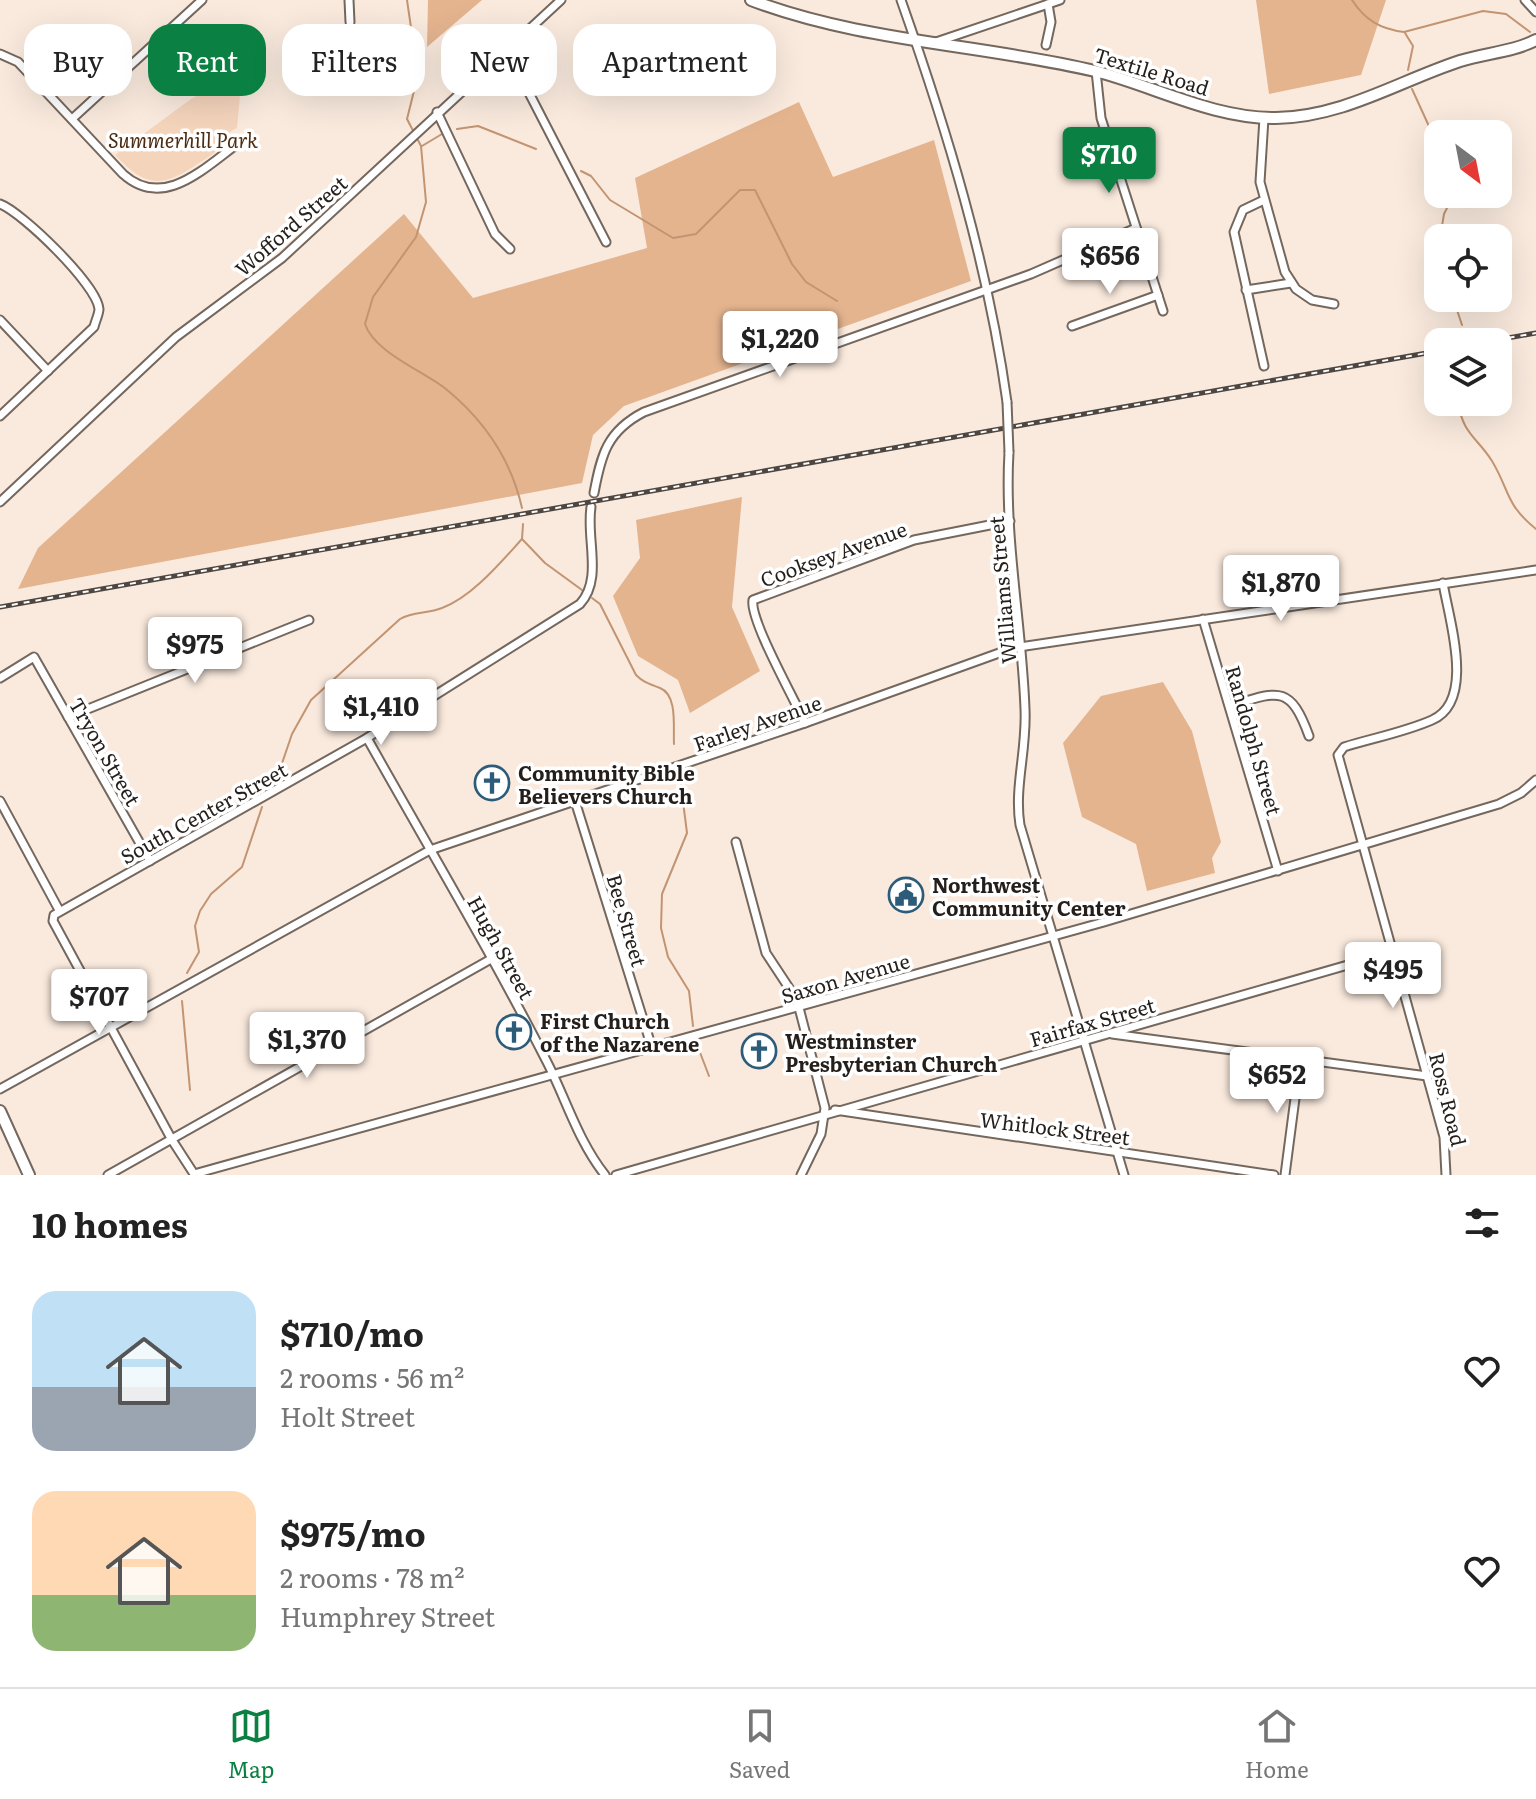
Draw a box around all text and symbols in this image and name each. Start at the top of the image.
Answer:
chip: Buy [24,24,132,96]
chip: Rent [148,24,266,96]
chip: Filters [282,24,425,96]
chip: New [441,24,557,96]
chip: Apartment [573,24,776,96]
street label: Textile Road [1091,38,1213,102]
north arrow [1424,120,1512,208]
map controls [1424,120,1512,416]
park label: Summerhill Park [108,124,258,154]
pin: $710 [1062,127,1156,195]
text: $710 [1081,133,1137,172]
street label: Wofford Street [227,168,353,282]
button: locate [1424,224,1512,312]
pin: $656 [1063,228,1157,296]
text: $656 [1080,234,1140,273]
pin: $1,220 [715,311,845,379]
text: $1,220 [741,317,819,356]
button: layers [1424,328,1512,416]
street label: Cooksey Avenue [755,513,911,593]
street label: Williams Street [980,515,1022,665]
pin: $1,870 [1216,555,1346,623]
text: $1,870 [1241,561,1321,600]
pin: $975 [148,617,242,685]
text: $975 [166,623,224,662]
street label: Randolph Street [1219,662,1291,818]
pin: $1,410 [316,679,446,747]
text: $1,410 [343,685,419,724]
street label: Farley Avenue [689,686,825,758]
street label: Tryon Street [63,691,149,811]
street label: South Center Street [114,754,292,870]
place label: Community Bible Believers Church [518,757,695,810]
church icon: Community Bible Believers Church [473,764,511,802]
place label: Northwest Community Center [932,869,1126,922]
street label: Bee Street [600,870,656,970]
public building icon: Northwest Community Center [887,876,925,914]
street label: Hugh Street [461,890,543,1004]
pin: $495 [1346,942,1440,1010]
street label: Saxon Avenue [777,944,913,1010]
text: $495 [1363,948,1423,987]
pin: $707 [52,969,146,1037]
text: $707 [69,975,129,1014]
street label: Fairfax Street [1026,989,1158,1053]
place label: First Church of the Nazarene [540,1005,699,1058]
pin: $1,370 [242,1012,372,1080]
church icon: First Church of the Nazarene [495,1013,533,1051]
text: $1,370 [268,1018,346,1057]
place label: Westminster Presbyterian Church [785,1025,998,1078]
church icon: Westminster Presbyterian Church [740,1032,778,1070]
pin: $652 [1230,1047,1324,1115]
street label: Ross Road [1423,1049,1475,1149]
text: $652 [1248,1053,1306,1092]
street label: Whitlock Street [978,1103,1132,1151]
text: 10 homes [32,1198,188,1248]
icon: filters [1460,1201,1504,1245]
text: $710/mo [280,1307,424,1357]
icon: home [96,1323,192,1419]
icon: heart [1460,1349,1504,1393]
text: 2 rooms · 56 m² [280,1357,464,1396]
text: Holt Street [280,1396,415,1435]
text: $975/mo [280,1507,426,1557]
icon: home [96,1523,192,1619]
icon: heart [1460,1549,1504,1593]
text: 2 rooms · 78 m² [280,1557,465,1596]
text: Humphrey Street [280,1596,495,1635]
tab: Map [227,1704,274,1785]
tab: Saved [729,1704,790,1785]
tab: Home [1245,1704,1309,1785]

